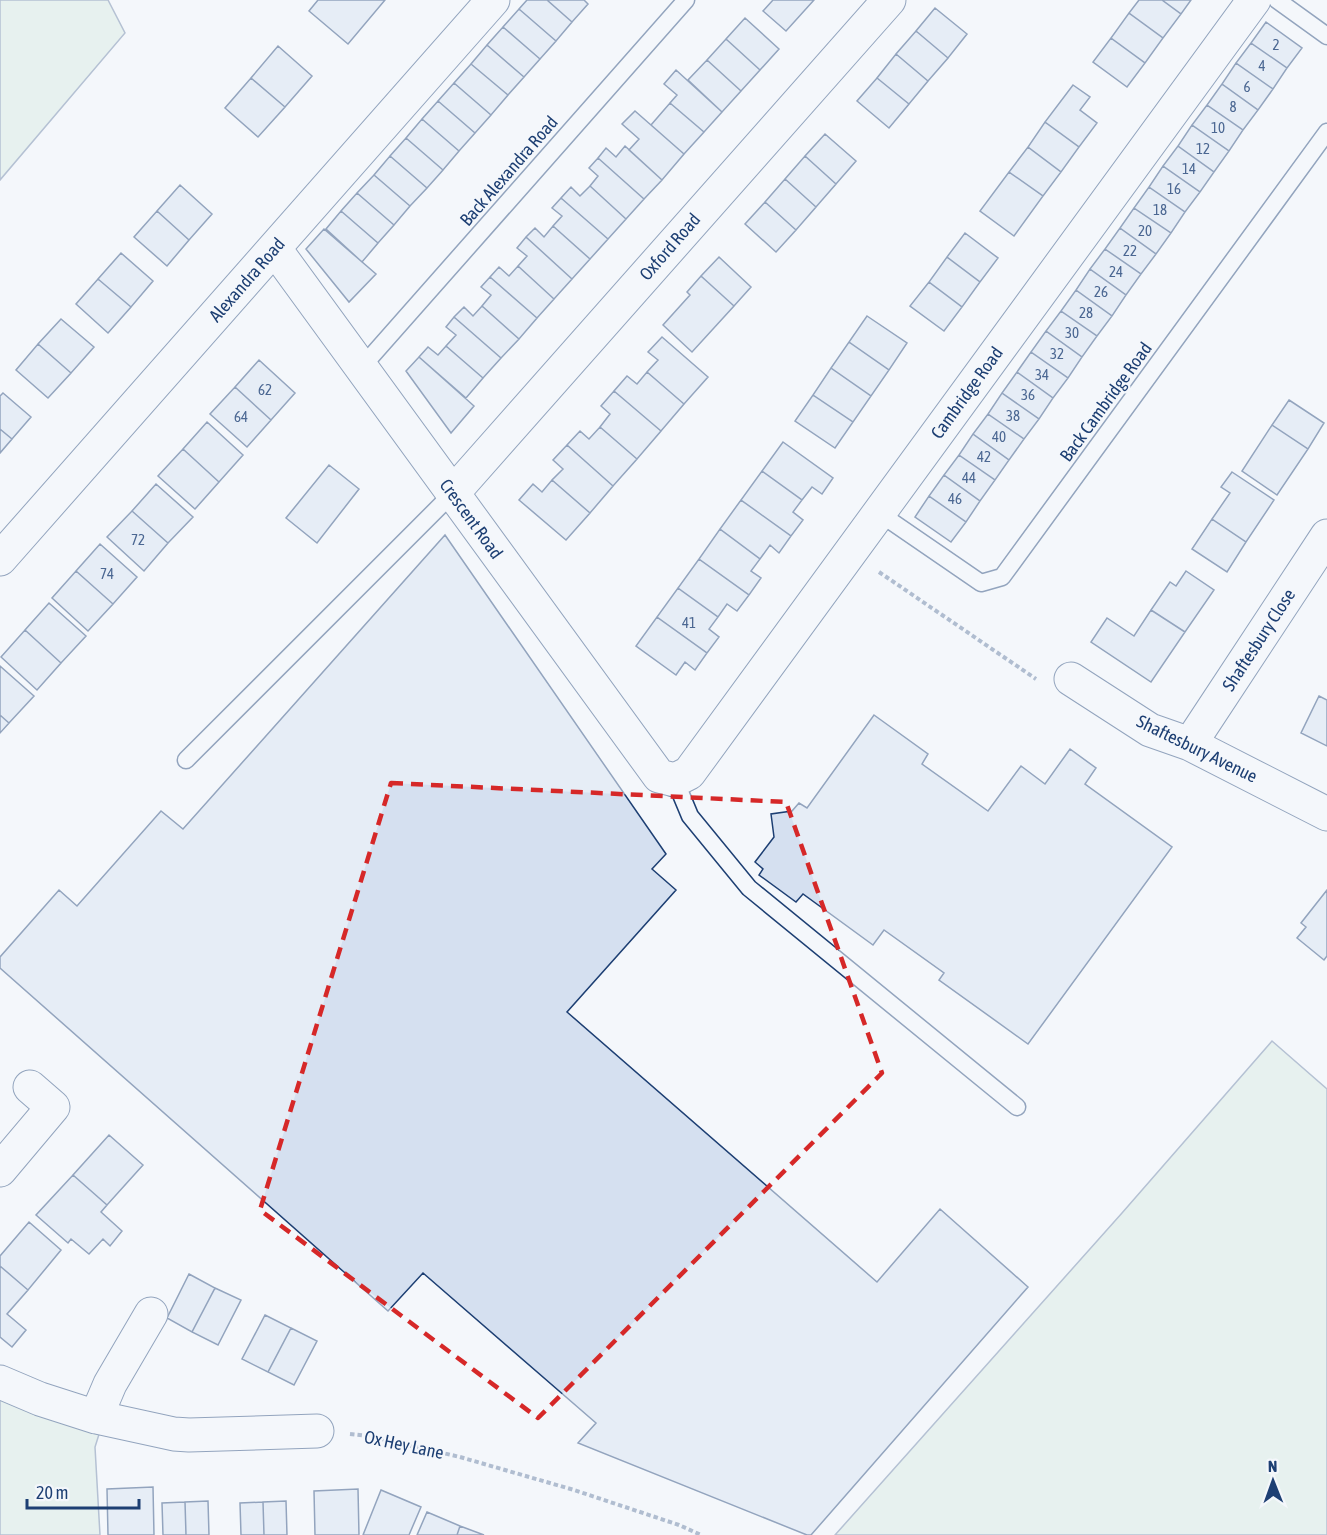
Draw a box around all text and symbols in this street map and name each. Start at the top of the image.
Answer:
house number: 2 [1272,36,1280,53]
house number: 4 [1258,57,1266,74]
house number: 6 [1243,78,1251,95]
house number: 8 [1229,98,1237,115]
street label: Back Alexandra Road [455,112,562,230]
house number: 10 [1211,119,1225,136]
house number: 12 [1196,140,1210,157]
house number: 14 [1182,160,1196,177]
house number: 16 [1167,180,1181,197]
house number: 18 [1153,201,1167,218]
street label: Oxford Road [635,209,704,284]
house number: 20 [1138,222,1152,239]
street label: Alexandra Road [204,233,289,326]
house number: 22 [1123,242,1137,259]
house number: 24 [1109,263,1123,280]
house number: 26 [1094,283,1108,300]
house number: 28 [1079,304,1093,321]
house number: 30 [1065,324,1079,341]
street label: Back Cambridge Road [1055,338,1156,465]
street label: Cambridge Road [926,343,1007,443]
house number: 32 [1050,345,1064,362]
house number: 34 [1035,366,1049,383]
house number: 62 [258,381,272,398]
house number: 36 [1021,386,1035,403]
house number: 38 [1006,407,1020,424]
house number: 64 [234,408,248,425]
house number: 40 [992,428,1006,445]
house number: 42 [977,448,991,465]
house number: 44 [962,469,976,486]
street label: Crescent Road [435,475,507,563]
house number: 46 [948,490,962,507]
house number: 72 [131,531,145,548]
house number: 74 [100,565,114,582]
street label: Shaftesbury Close [1218,585,1299,695]
house number: 41 [682,614,696,631]
street label: Shaftesbury Avenue [1134,710,1261,787]
street label: Ox Hey Lane [362,1426,446,1463]
north arrow [1243,1451,1303,1511]
text: N [1268,1457,1278,1475]
scale bar [27,1472,140,1510]
text: 20 m [36,1482,68,1503]

